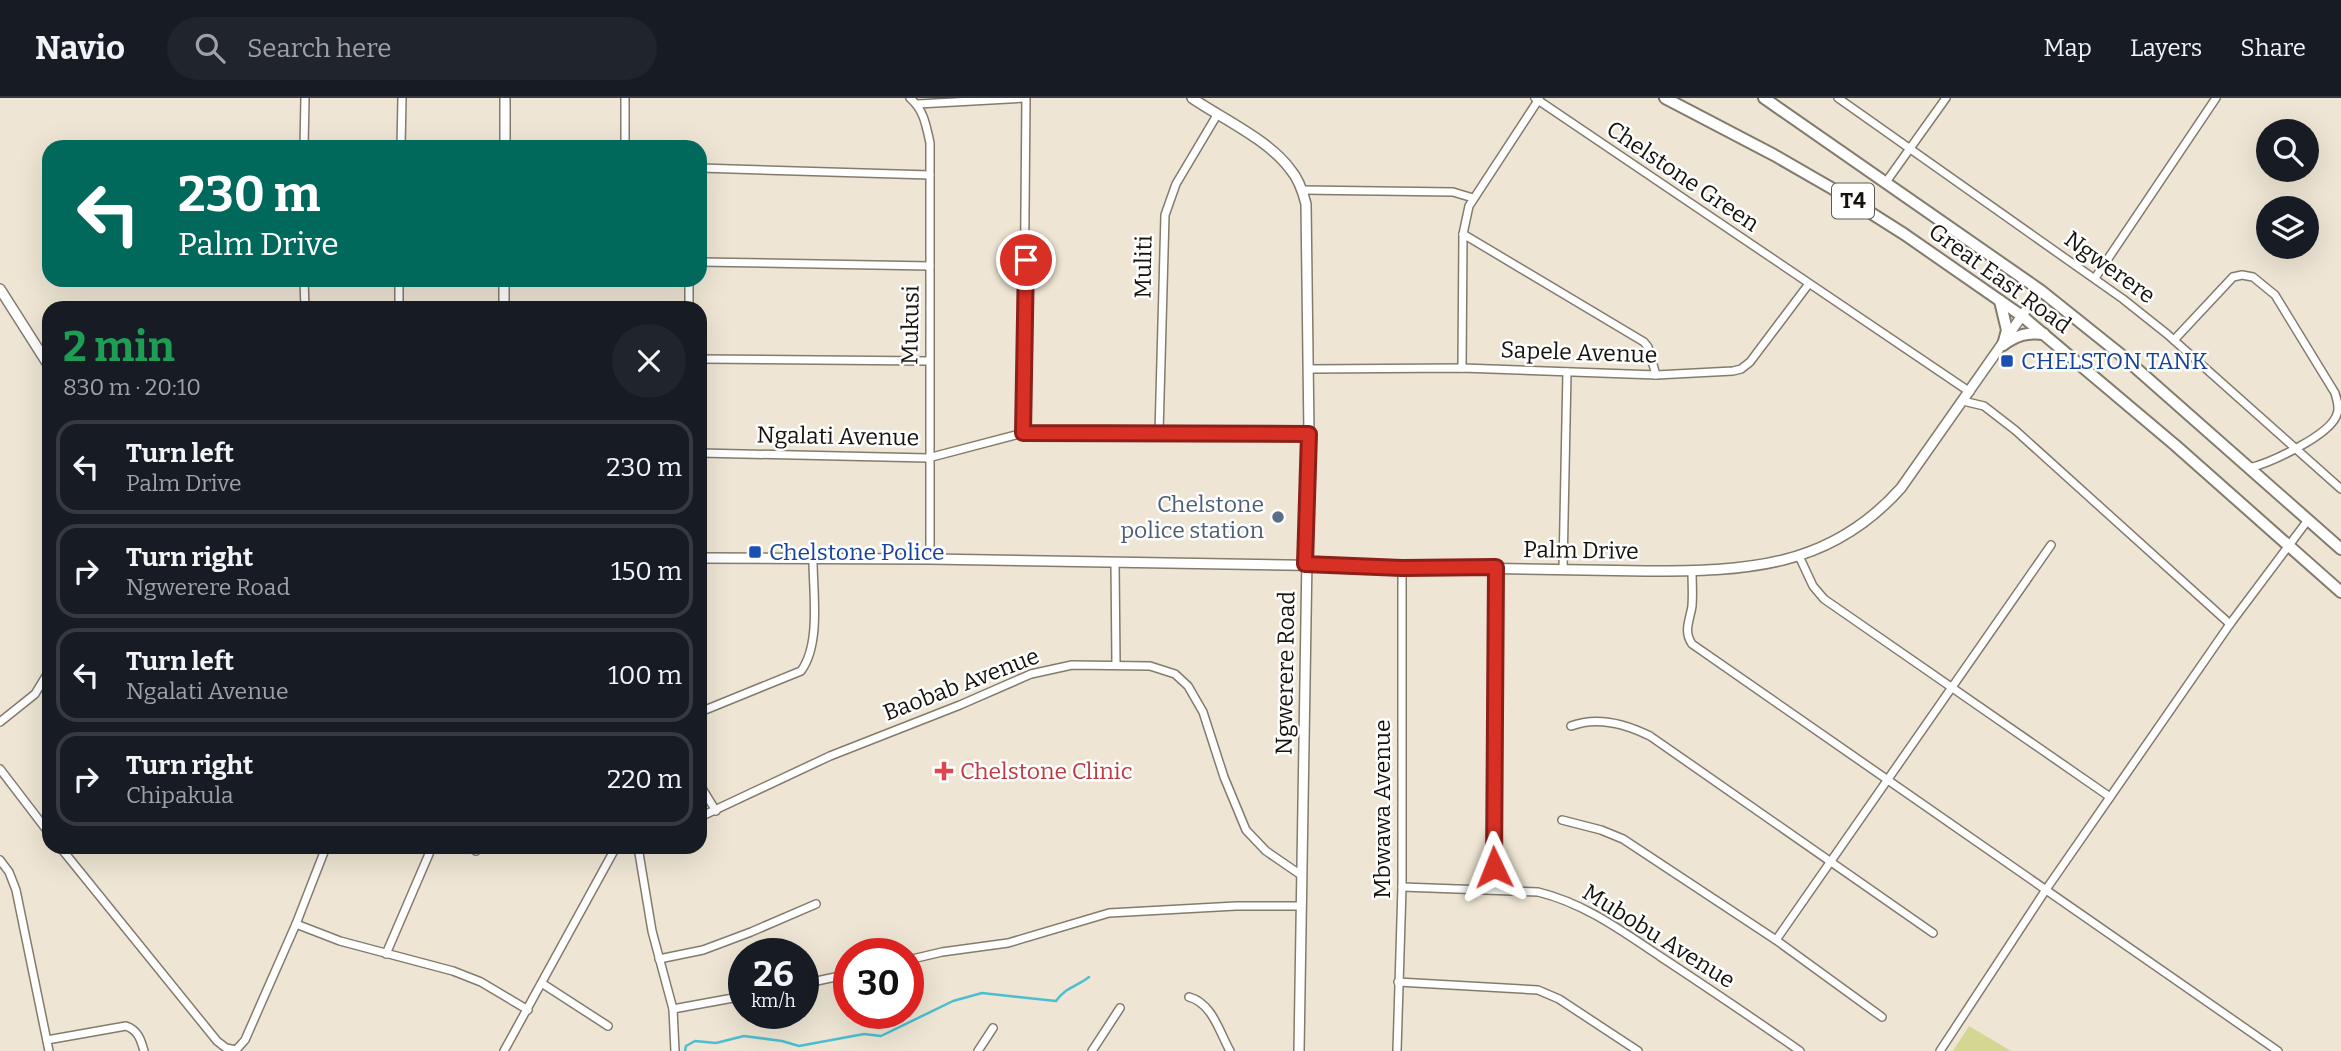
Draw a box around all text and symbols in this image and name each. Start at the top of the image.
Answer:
search box [167,17,657,80]
text: Navio [35,28,125,68]
icon: search [191,29,229,67]
text: Search here [247,33,391,64]
text: Map [2044,34,2092,62]
text: Layers [2130,34,2202,62]
text: Share [2240,34,2306,62]
street label: Chelstone Green [1601,115,1765,238]
map controls [2256,119,2319,259]
button: search [2256,119,2319,182]
text: 230 m [178,165,321,224]
icon: left [63,168,154,259]
road number: T4 [1832,184,1874,218]
button: layers [2256,196,2319,259]
street label: Great East Road [1923,217,2077,339]
text: Palm Drive [178,225,339,263]
street label: Ngwerere [2059,225,2161,309]
pin [996,230,1056,290]
street label: Muliti [1128,235,1158,299]
icon: arrive [1007,241,1045,279]
street label: Mukusi [895,285,925,365]
text: 2 min [63,322,175,372]
button: close [612,324,686,398]
street label: Sapele Avenue [1500,335,1658,369]
place label: CHELSTON TANK [2021,347,2208,375]
marker: CHELSTON TANK [1999,353,2015,369]
text: 830 m · 20:10 [63,373,201,401]
street label: Ngalati Avenue [756,421,920,451]
text: Turn left [126,438,234,469]
icon: left [67,448,105,486]
text: 230 m [606,452,682,483]
text: Palm Drive [126,469,242,497]
place label: Chelstone police station [1120,490,1264,544]
marker: Chelstone police station [1270,509,1286,525]
street label: Palm Drive [1523,535,1639,565]
place label: Chelstone Police [769,538,945,566]
text: Turn right [126,542,253,573]
marker: Chelstone Police [747,544,763,560]
icon: right [67,552,105,590]
text: 150 m [611,556,682,587]
text: Ngwerere Road [126,573,290,601]
street label: Ngwerere Road [1270,590,1300,755]
street label: Baobab Avenue [879,641,1043,727]
text: Turn left [126,646,234,677]
icon: left [67,656,105,694]
text: 100 m [608,660,682,691]
text: Ngalati Avenue [126,677,289,705]
street label: Mbwawa Avenue [1368,719,1396,899]
text: Turn right [126,750,253,781]
place label: Chelstone Clinic [960,757,1133,785]
icon: right [67,760,105,798]
marker: Chelstone Clinic [934,761,954,781]
text: 220 m [607,764,682,795]
text: Chipakula [126,781,234,809]
position arrow [1457,830,1531,904]
street label: Mubobu Avenue [1578,878,1740,994]
speed limit sign: 30 [833,938,924,1029]
text: 26 [753,953,794,995]
text: km/h [751,990,796,1012]

